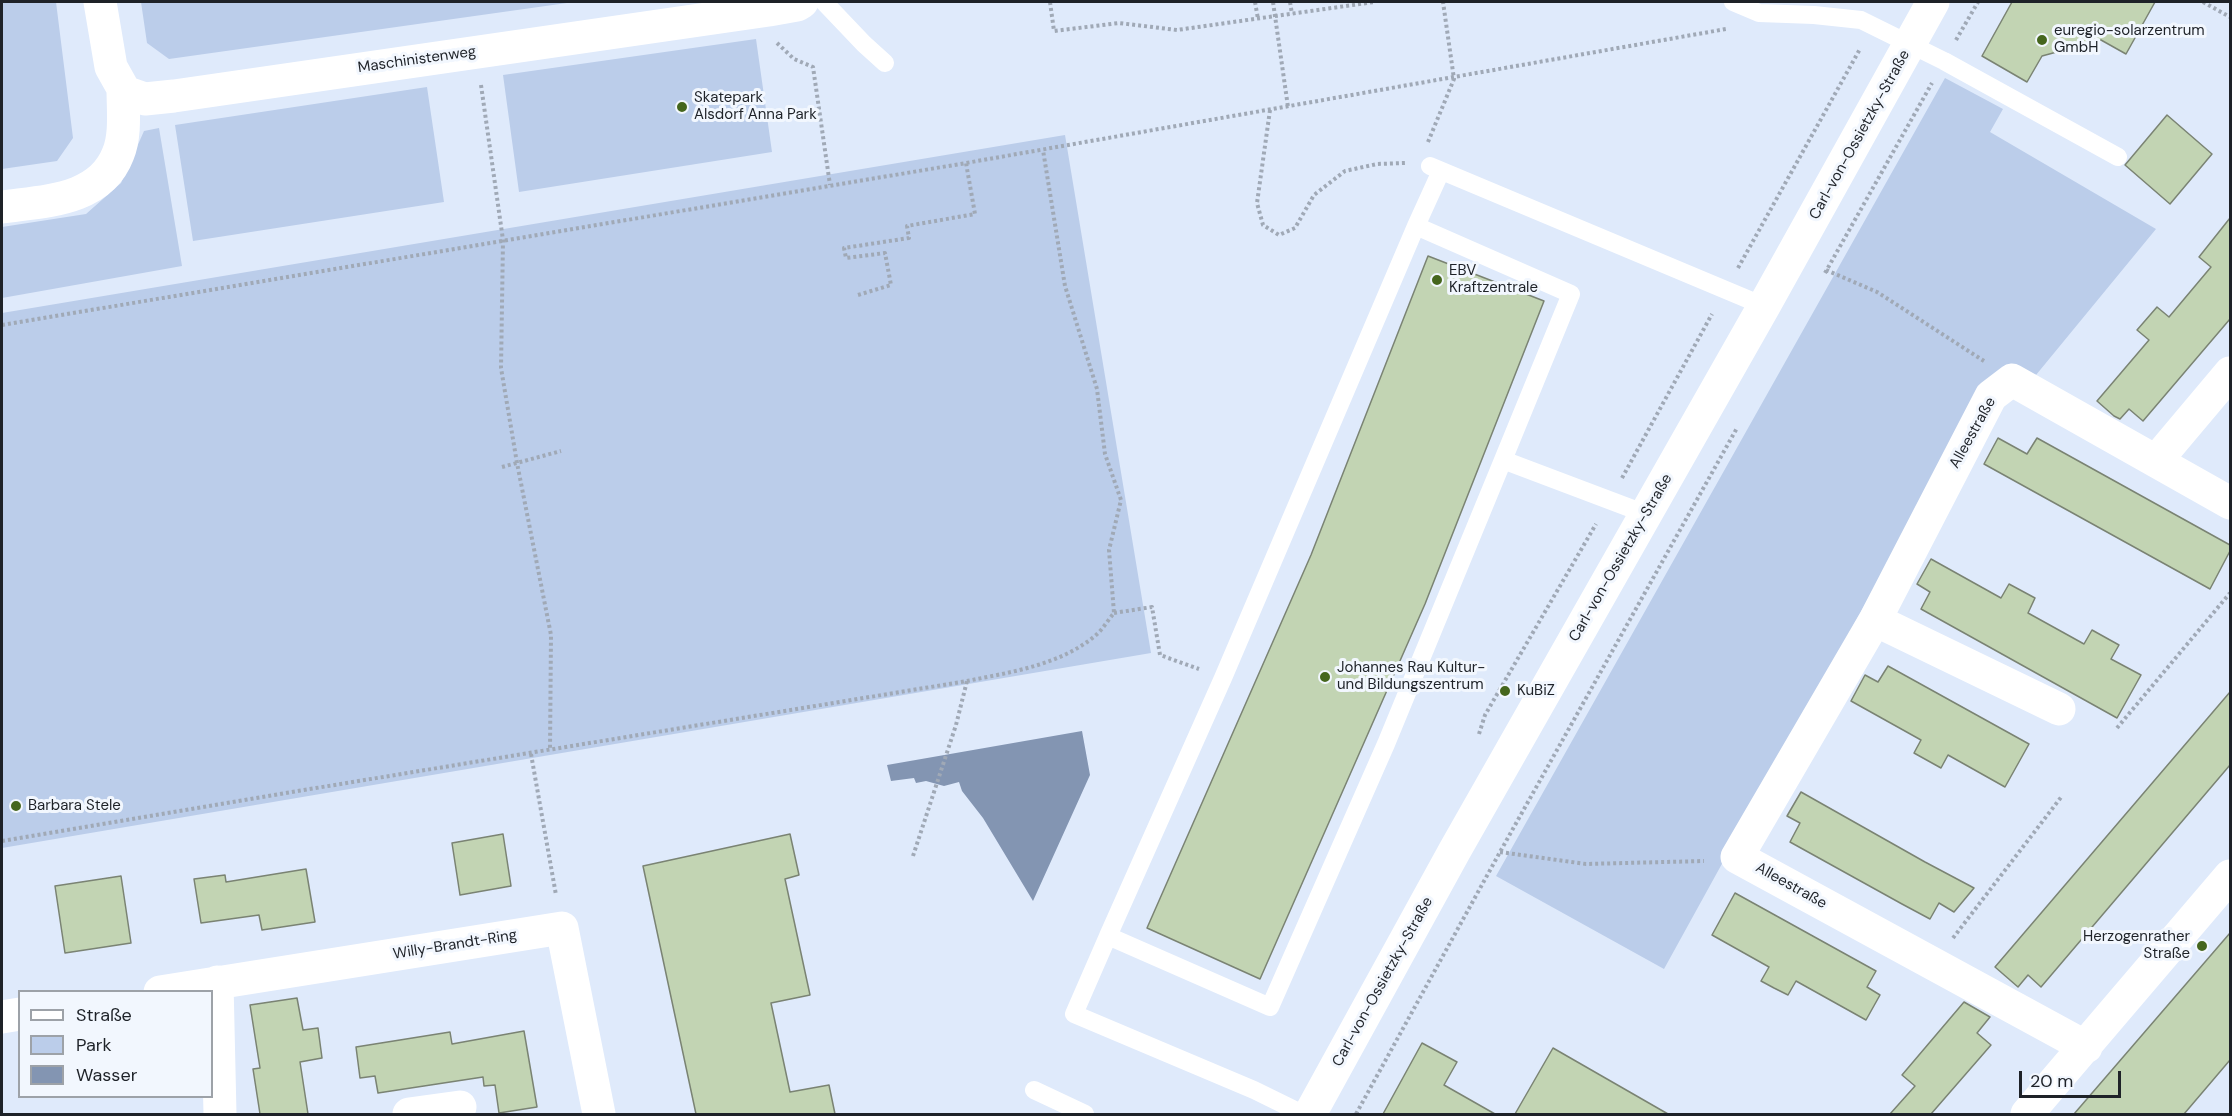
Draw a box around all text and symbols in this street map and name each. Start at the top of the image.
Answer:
place label: euregio-solarzentrum GmbH [2054,22,2205,57]
marker: euregio-solarzentrum GmbH [2035,33,2049,47]
street label: Maschinistenweg [357,43,477,77]
street label: Carl-von-Ossietzky-Straße [1806,47,1914,223]
place label: Skatepark Alsdorf Anna Park [694,89,817,124]
marker: Skatepark Alsdorf Anna Park [675,100,689,114]
place label: EBV Kraftzentrale [1449,262,1538,297]
marker: EBV Kraftzentrale [1430,273,1444,287]
street label: Alleestraße [1946,394,2000,472]
street label: Carl-von-Ossietzky-Straße [1565,471,1677,645]
place label: Johannes Rau Kultur- und Bildungszentrum [1337,659,1485,694]
marker: Johannes Rau Kultur- und Bildungszentrum [1318,670,1332,684]
place label: KuBiZ [1517,682,1555,700]
marker: KuBiZ [1498,684,1512,698]
place label: Barbara Stele [28,797,121,815]
marker: Barbara Stele [9,799,23,813]
street label: Alleestraße [1752,859,1830,913]
street label: Carl-von-Ossietzky-Straße [1329,894,1437,1070]
street label: Willy-Brandt-Ring [392,926,518,964]
place label: Herzogenrather Straße [2083,928,2190,963]
marker: Herzogenrather Straße [2195,939,2209,953]
legend [18,990,213,1098]
text: Straße [76,1003,132,1027]
text: Park [76,1033,112,1057]
scale bar [2022,1059,2124,1097]
text: Wasser [76,1063,137,1087]
text: 20 m [2030,1069,2073,1093]

